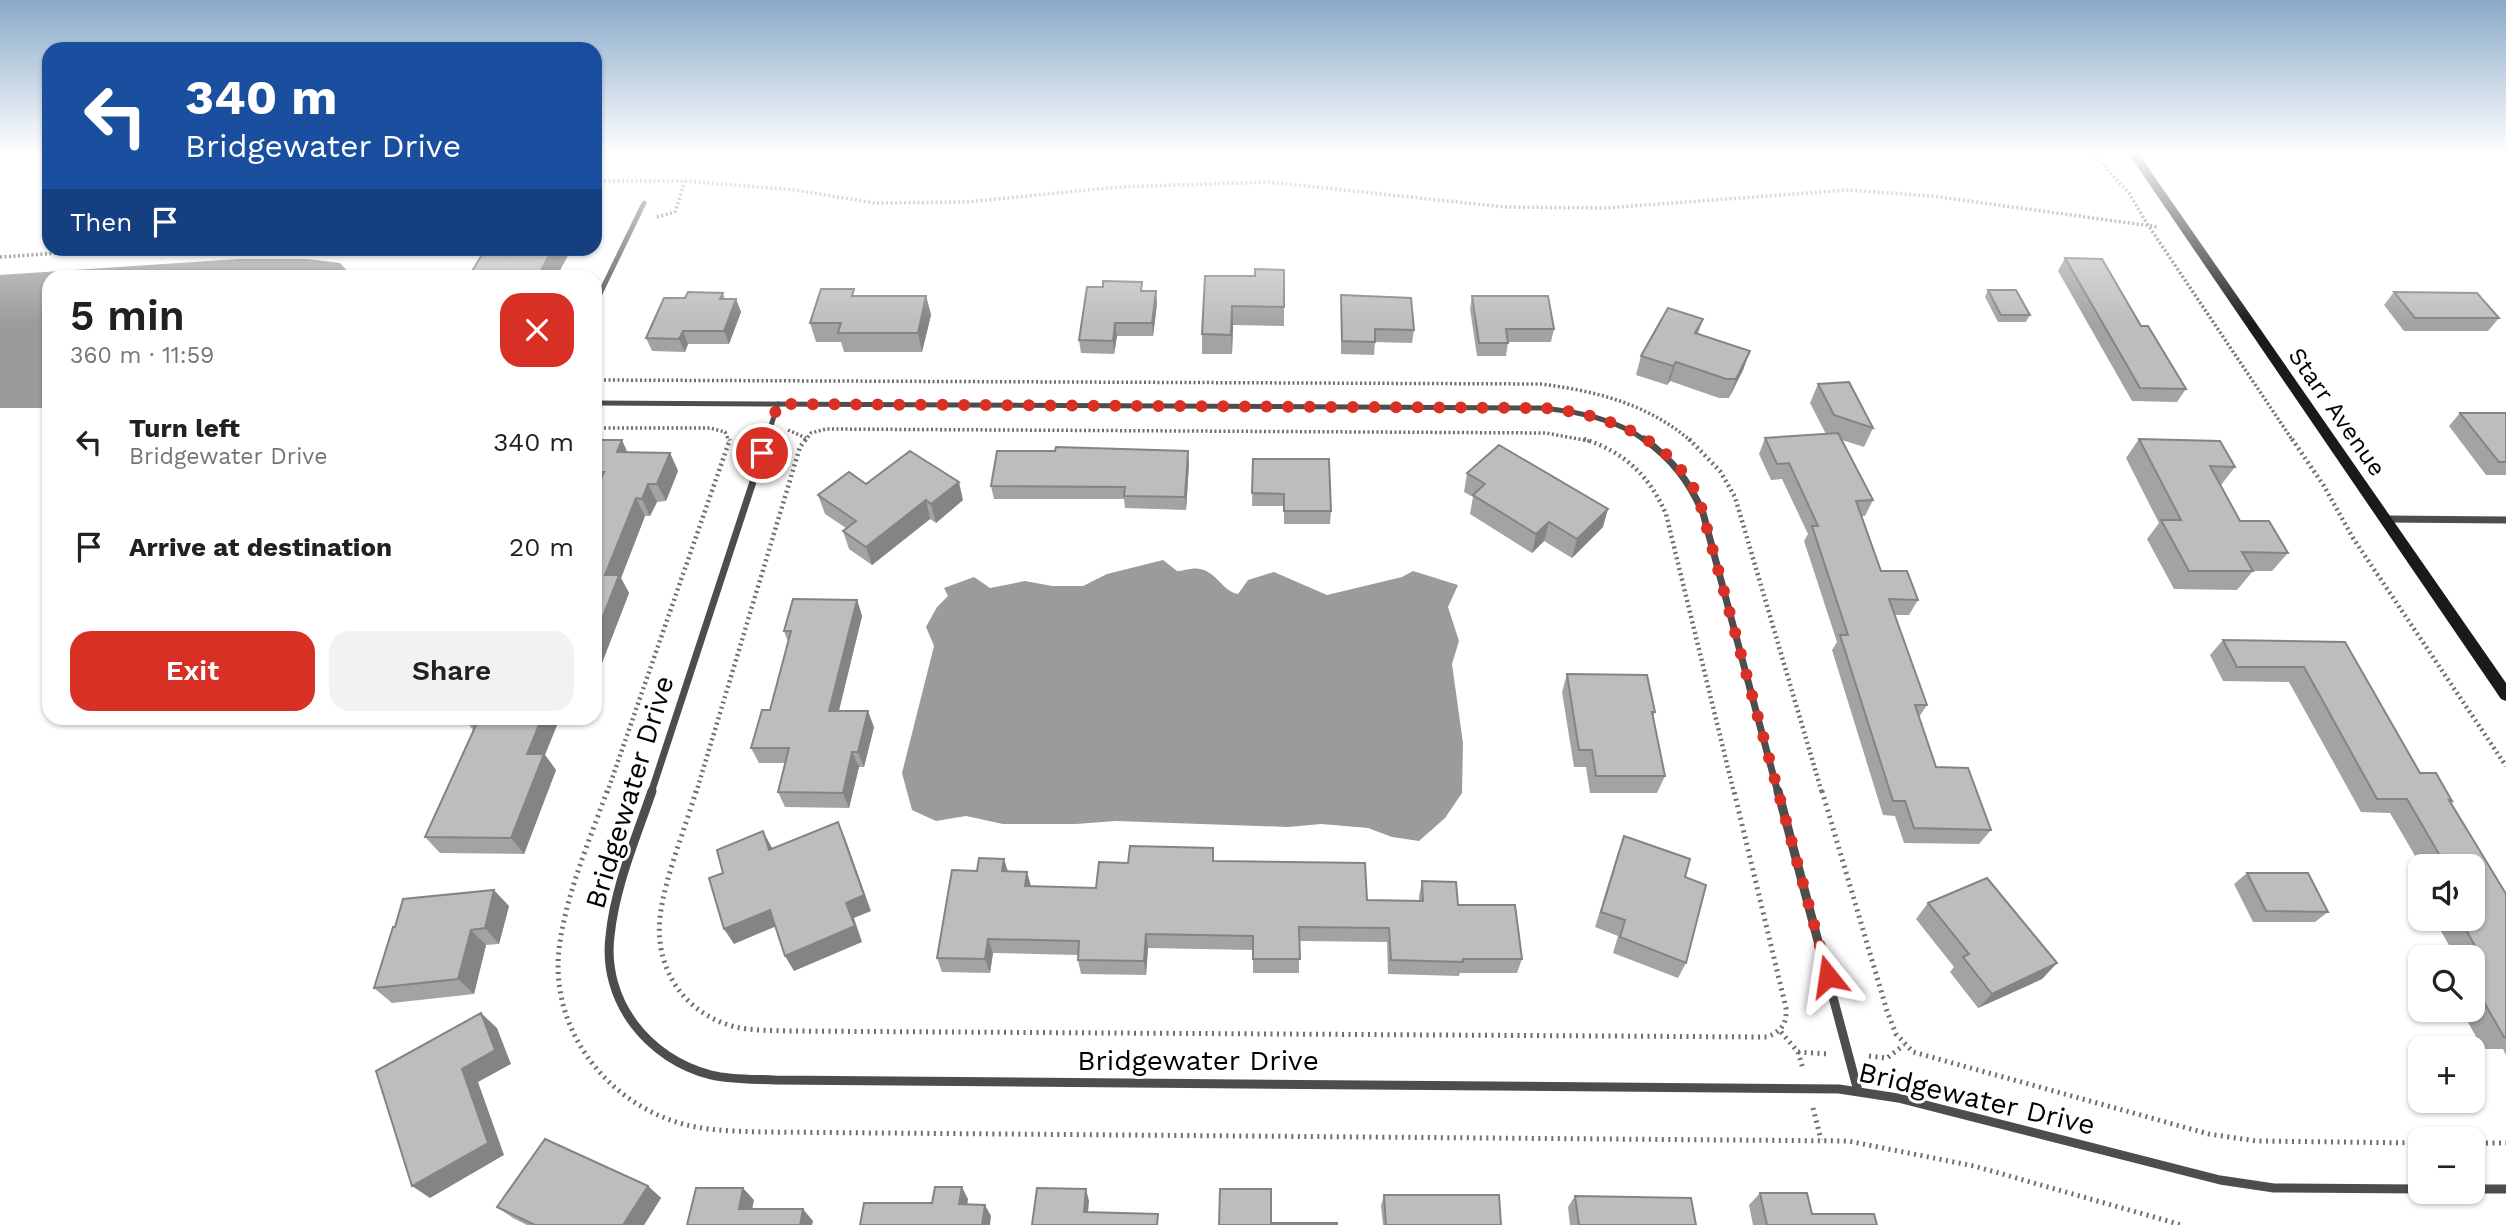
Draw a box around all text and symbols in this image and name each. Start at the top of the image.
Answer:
text: 340 m [185,68,337,126]
icon: left [70,70,161,161]
text: Bridgewater Drive [185,127,461,165]
icon: arrive [146,203,184,241]
text: Then [70,207,132,237]
text: 5 min [70,291,185,340]
button: close [500,293,574,367]
text: 360 m · 11:59 [70,342,214,369]
street label: Starr Avenue [2282,342,2392,482]
text: Turn left [129,413,240,443]
icon: left [70,423,108,461]
pin [732,423,792,483]
text: 340 m [493,427,574,457]
icon: arrive [743,434,781,472]
text: Bridgewater Drive [129,443,328,470]
icon: arrive [70,528,108,566]
text: Arrive at destination [129,532,392,562]
text: 20 m [509,532,574,562]
button: Exit [70,631,315,711]
button: Share [329,631,574,711]
street label: Bridgewater Drive [578,672,681,913]
map controls [2408,854,2485,1204]
button: sound [2408,854,2485,931]
position arrow [1791,939,1865,1013]
button: search [2408,945,2485,1022]
button: + [2408,1036,2485,1113]
street label: Bridgewater Drive [1077,1044,1319,1077]
street label: Bridgewater Drive [1855,1055,2098,1142]
button: − [2408,1127,2485,1204]

